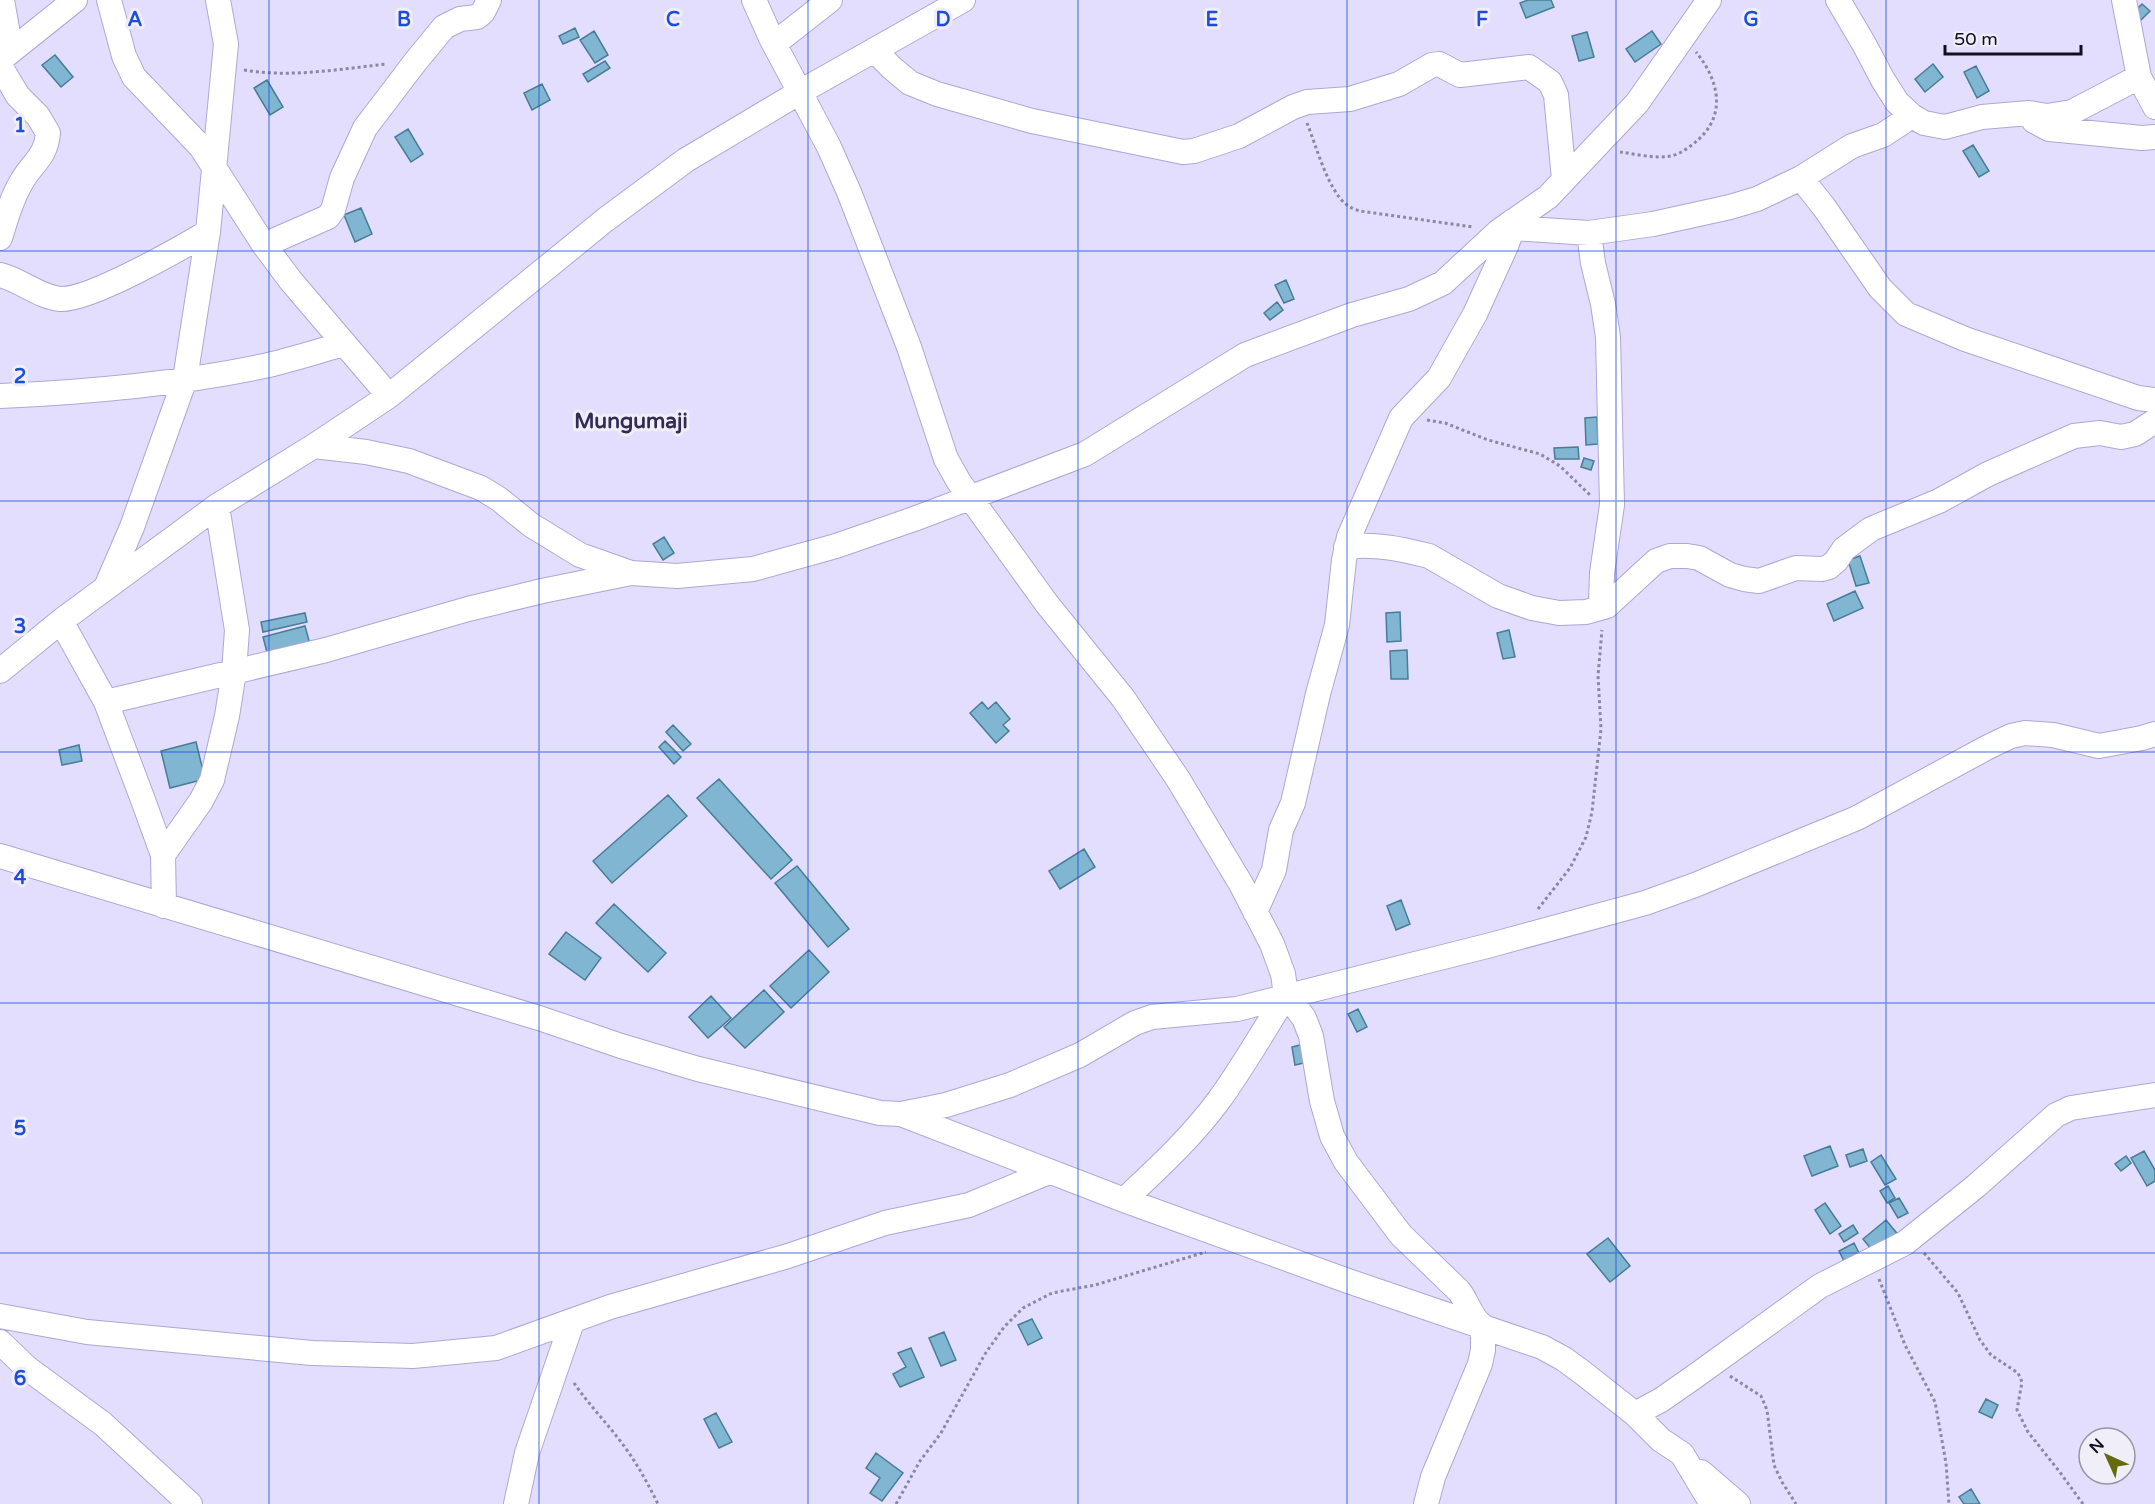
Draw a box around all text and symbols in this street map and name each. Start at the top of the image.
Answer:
text: A [128,8,143,32]
text: B [397,8,411,32]
text: C [666,8,680,32]
text: D [935,8,951,32]
text: E [1206,8,1219,32]
text: F [1476,8,1488,32]
text: G [1743,8,1759,32]
scale bar [1945,18,2082,56]
text: 50 m [1954,28,1998,50]
text: 1 [14,114,26,138]
text: 2 [14,365,26,389]
district label: Mungumaji [574,409,688,434]
text: 3 [14,615,26,639]
text: 4 [14,866,27,890]
text: 5 [14,1117,26,1141]
text: 6 [14,1367,26,1391]
north arrow [2077,1426,2137,1486]
text: N [2085,1434,2109,1458]

